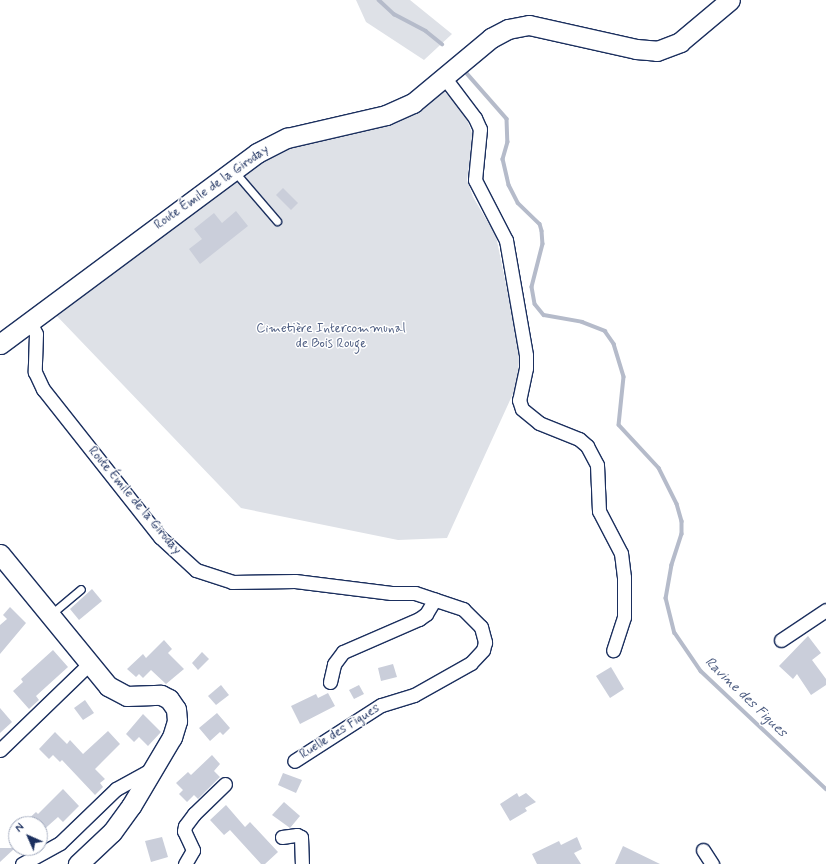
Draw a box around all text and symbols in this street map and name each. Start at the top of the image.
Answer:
street label: Route Émile de la Giroday [152,143,272,233]
park label: Cimetière Intercommunal de Bois Rouge [257,322,405,353]
street label: Route Émile de la Giroday [84,444,184,558]
water label: Ravine des Figues [703,655,789,739]
street label: Ruelle des Figues [299,702,381,762]
north arrow [8,816,48,856]
text: N [13,821,28,836]

